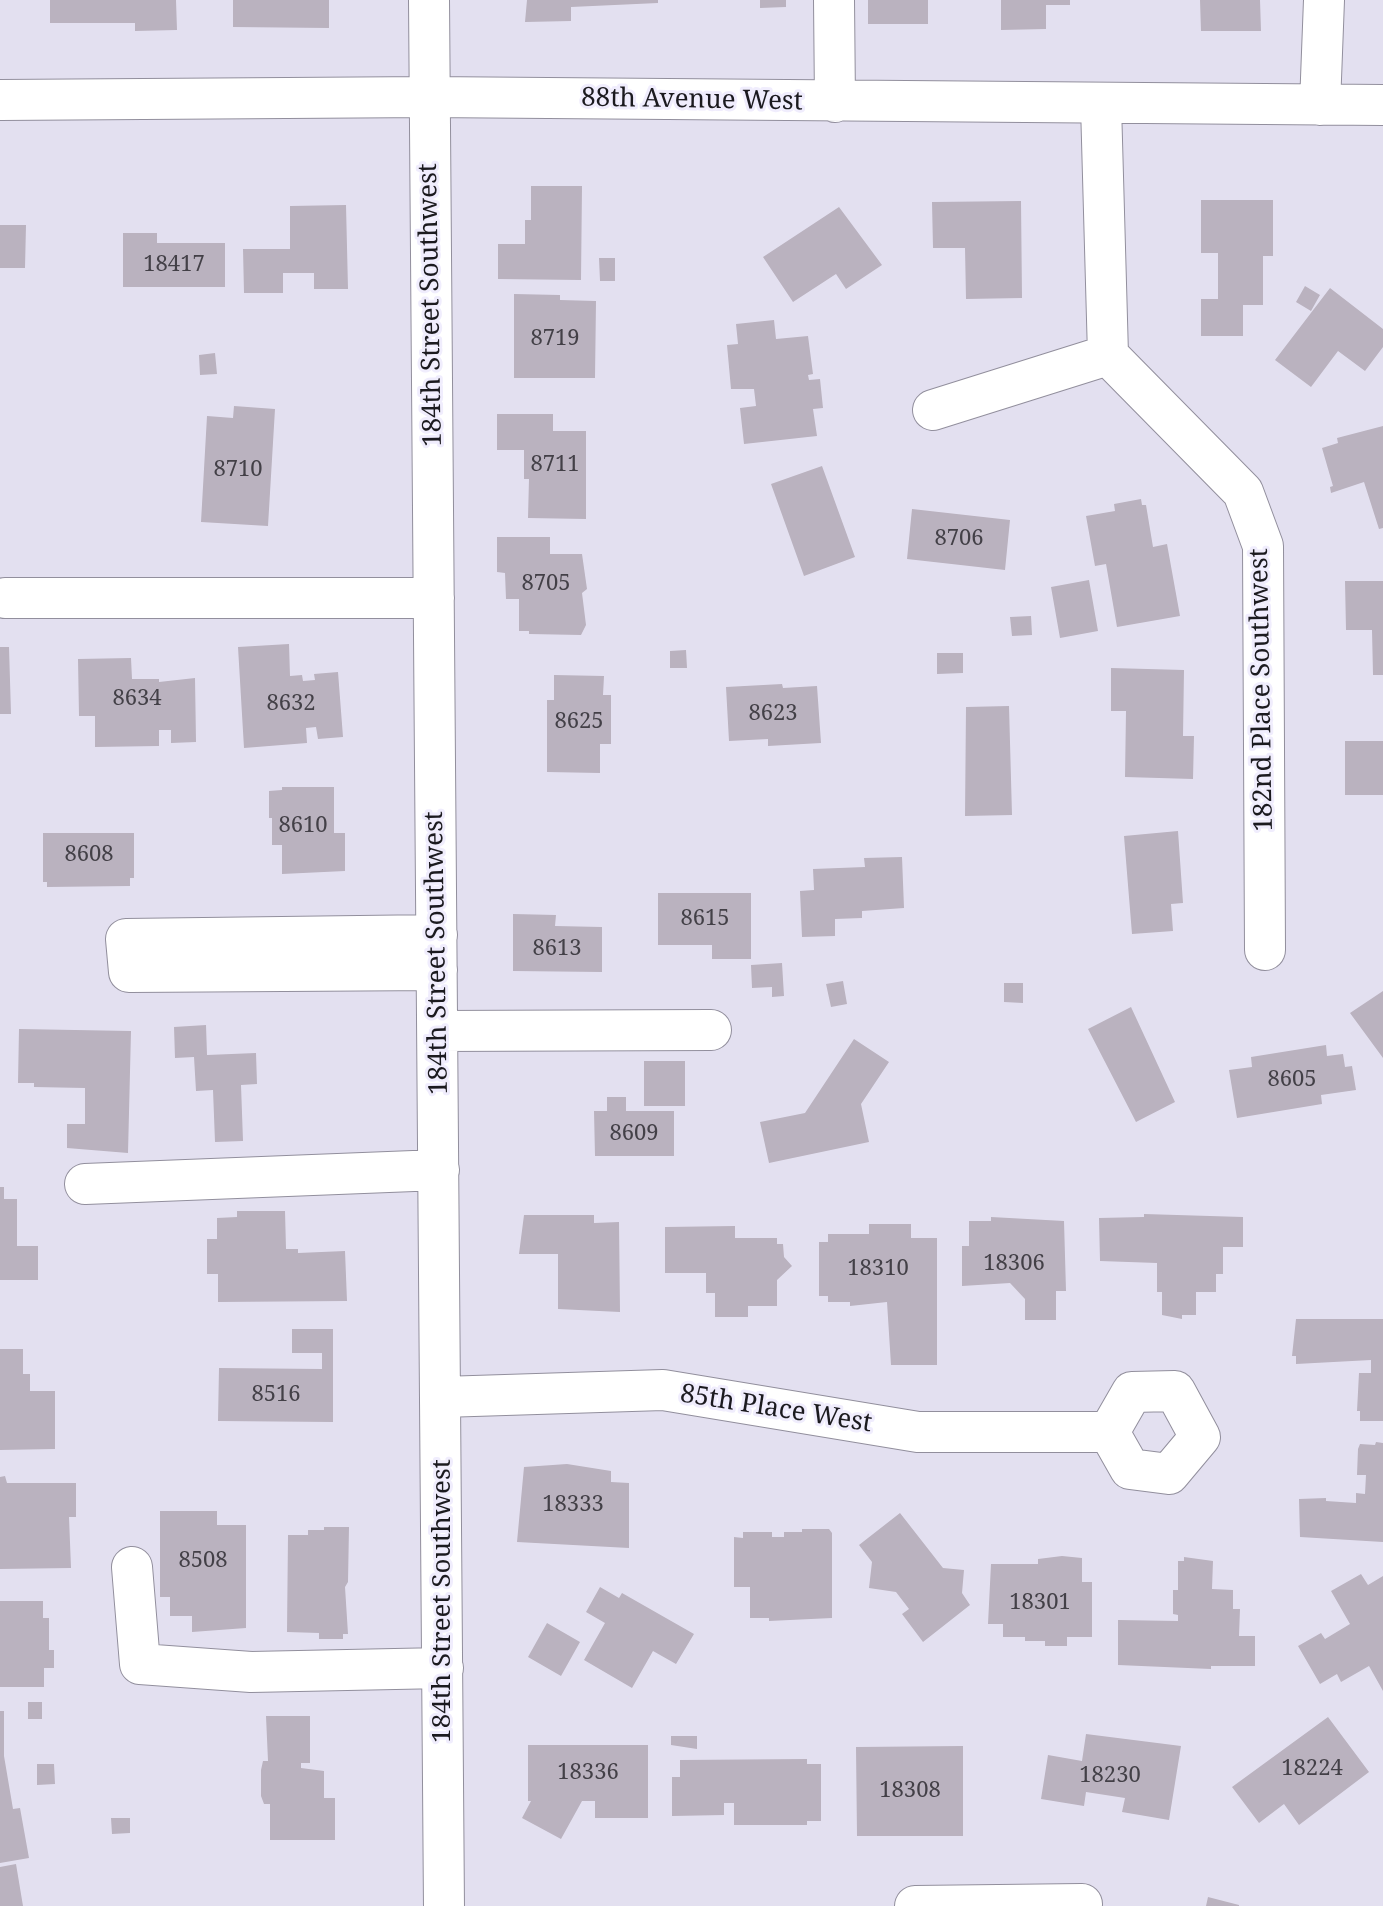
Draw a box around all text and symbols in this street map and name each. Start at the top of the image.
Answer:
street label: 88th Avenue West [581,82,803,118]
street label: 184th Street Southwest [413,163,449,447]
house number: 18417 [143,252,205,278]
house number: 8719 [530,326,580,352]
house number: 8711 [530,452,580,478]
house number: 8710 [213,457,263,483]
house number: 8706 [934,526,984,552]
street label: 182nd Place Southwest [1244,548,1280,832]
house number: 8705 [521,571,571,597]
house number: 8634 [112,686,162,712]
house number: 8632 [266,691,316,717]
house number: 8623 [748,701,798,727]
house number: 8625 [554,709,604,735]
street label: 184th Street Southwest [419,811,455,1095]
house number: 8610 [278,813,328,839]
house number: 8608 [64,842,114,868]
house number: 8615 [680,906,730,932]
house number: 8613 [532,936,582,962]
house number: 8605 [1267,1067,1317,1093]
house number: 8609 [609,1121,659,1147]
house number: 18306 [983,1251,1045,1277]
house number: 18310 [847,1256,909,1282]
street label: 85th Place West [678,1378,874,1440]
house number: 8516 [251,1382,301,1408]
street label: 184th Street Southwest [427,1459,459,1743]
house number: 18333 [542,1492,604,1518]
house number: 8508 [178,1548,228,1574]
house number: 18301 [1009,1590,1071,1616]
house number: 18224 [1281,1756,1343,1782]
house number: 18336 [557,1760,619,1786]
house number: 18230 [1079,1763,1141,1789]
house number: 18308 [879,1778,941,1804]

